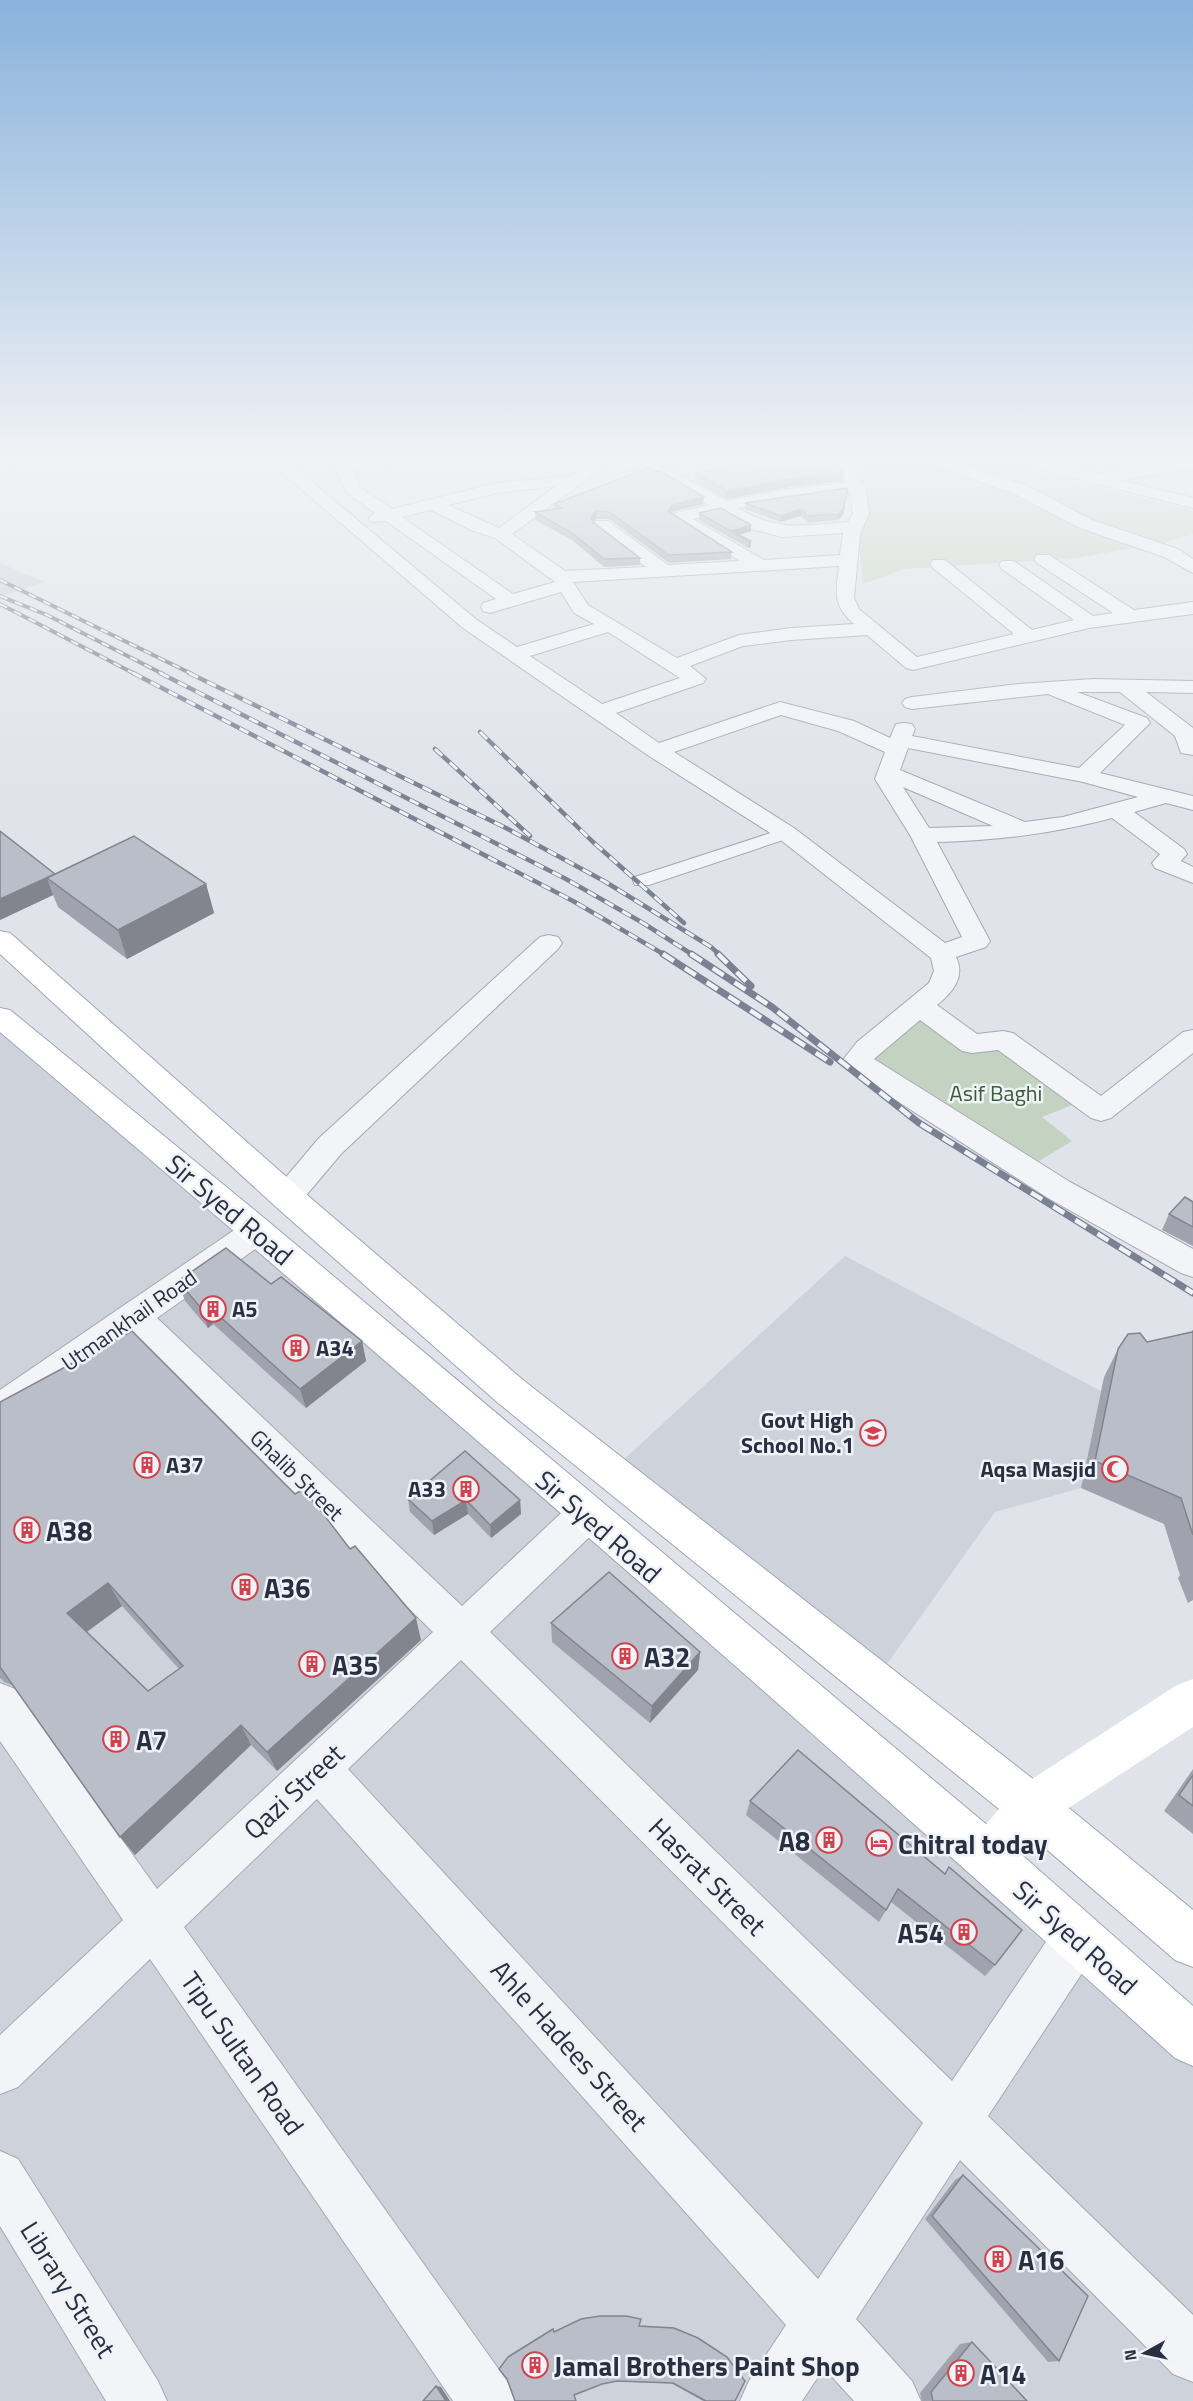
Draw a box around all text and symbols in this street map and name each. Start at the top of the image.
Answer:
park label: Asif Baghi [950,1076,1042,1110]
street label: Sir Syed Road [157,1143,303,1275]
street label: Utmankhail Road [54,1261,204,1379]
place label: A5 [232,1292,258,1326]
building icon: A5 [198,1294,228,1324]
place label: A34 [316,1331,354,1365]
building icon: A34 [281,1333,311,1363]
place label: Govt High School No.1 [741,1403,854,1462]
school or university icon: Govt High School No.1 [858,1418,888,1448]
street label: Ghalib Street [242,1421,352,1529]
place label: A37 [166,1448,204,1482]
building icon: A37 [132,1450,162,1480]
place label: Aqsa Masjid [980,1452,1096,1486]
mosque icon: Aqsa Masjid [1100,1454,1130,1484]
street label: Sir Syed Road [527,1460,671,1592]
place label: A33 [408,1472,446,1506]
building icon: A33 [451,1474,481,1504]
place label: A38 [46,1510,93,1551]
building icon: A38 [12,1515,42,1545]
place label: A36 [264,1567,311,1608]
building icon: A36 [230,1572,260,1602]
place label: A32 [644,1636,691,1677]
building icon: A32 [610,1641,640,1671]
place label: A35 [332,1644,379,1685]
building icon: A35 [297,1649,327,1679]
place label: A7 [136,1719,167,1760]
building icon: A7 [101,1724,131,1754]
street label: Qazi Street [233,1733,353,1849]
street label: Hasrat Street [640,1808,777,1945]
place label: A8 [779,1820,810,1861]
place label: Chitral today [898,1823,1048,1864]
building icon: A8 [814,1825,844,1855]
hotel icon: Chitral today [864,1828,894,1858]
street label: Sir Syed Road [1005,1870,1147,2004]
place label: A54 [898,1912,944,1953]
building icon: A54 [949,1917,979,1947]
street label: Ahle Hadees Street [482,1950,658,2140]
street label: Tipu Sultan Road [171,1963,315,2143]
street label: Library Street [11,2213,127,2366]
place label: A16 [1018,2239,1065,2280]
building icon: A16 [983,2244,1013,2274]
north arrow [1115,2323,1175,2383]
place label: Jamal Brothers Paint Shop [554,2345,860,2386]
text: N [1117,2348,1143,2362]
building icon: Jamal Brothers Paint Shop [520,2350,550,2380]
place label: A14 [980,2353,1027,2394]
building icon: A14 [946,2358,976,2388]

